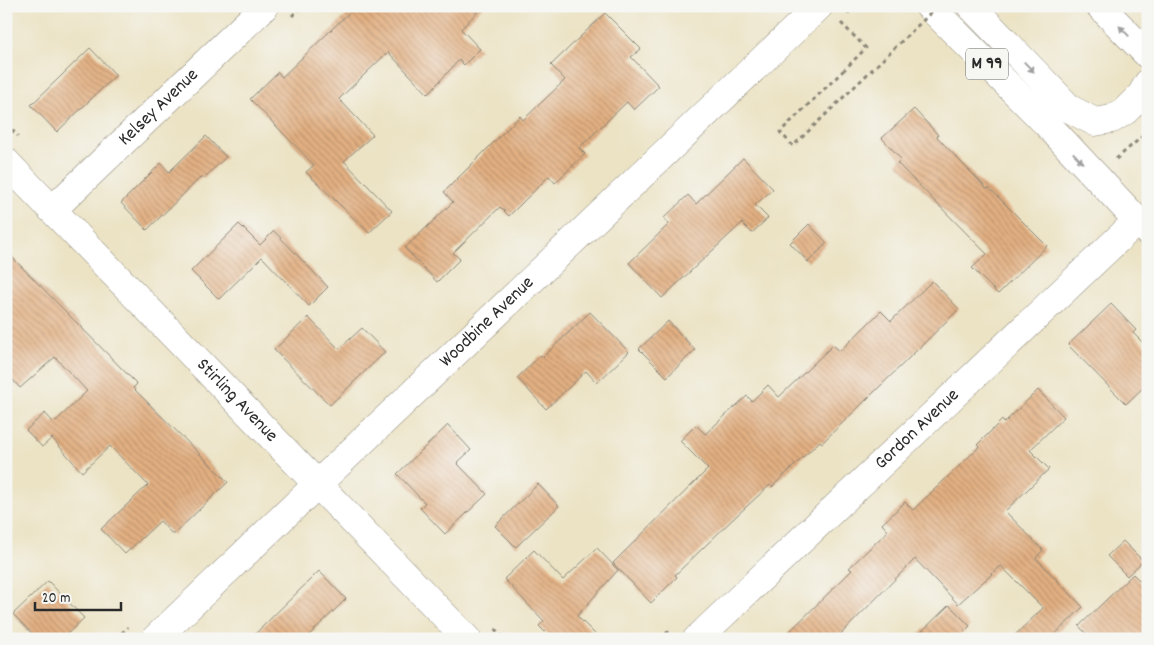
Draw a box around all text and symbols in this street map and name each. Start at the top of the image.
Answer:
one-way arrow [1118,25,1130,37]
road number: M 99 [966,49,1008,80]
one-way arrow [1023,60,1035,72]
street label: Kelsey Avenue [113,63,205,153]
one-way arrow [1072,151,1084,163]
street label: Woodbine Avenue [434,270,541,374]
street label: Stirling Avenue [190,353,284,449]
street label: Gordon Avenue [869,383,966,477]
scale bar [35,580,121,612]
text: 20 m [42,588,70,610]

